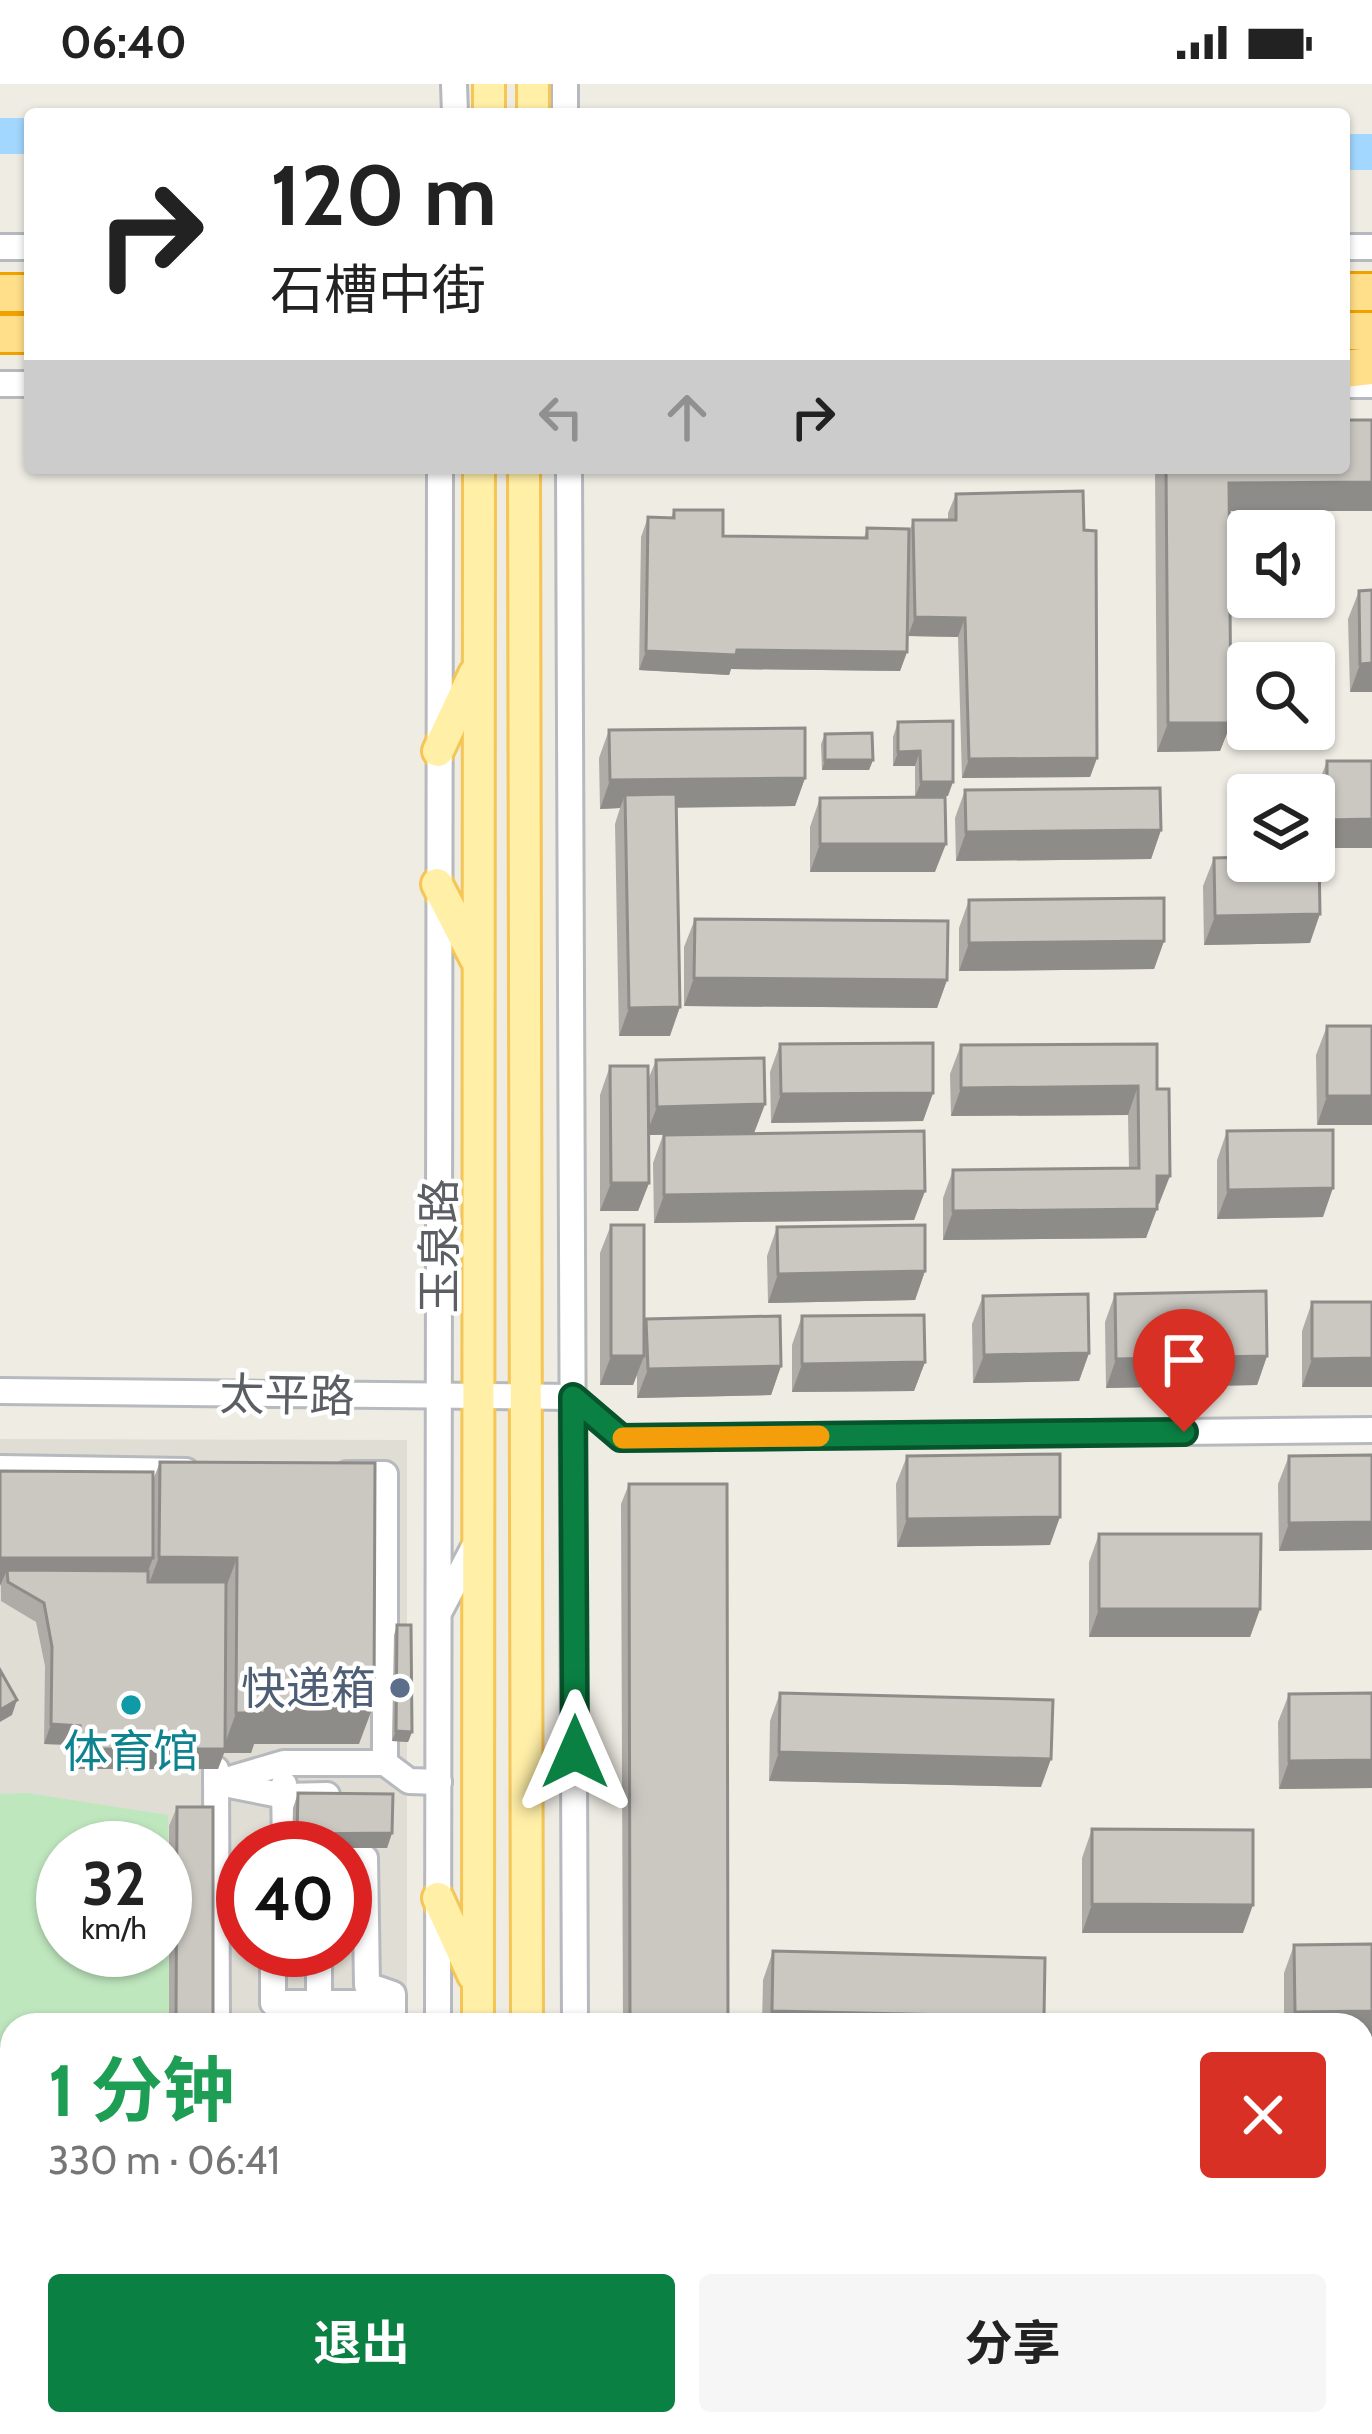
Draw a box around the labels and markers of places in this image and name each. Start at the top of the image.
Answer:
pin [1133,1309,1235,1432]
place label: 快递箱 [241,1661,376,1715]
marker: 快递箱 [387,1675,413,1701]
marker: 体育馆 [118,1692,144,1718]
place label: 体育馆 [63,1724,199,1778]

